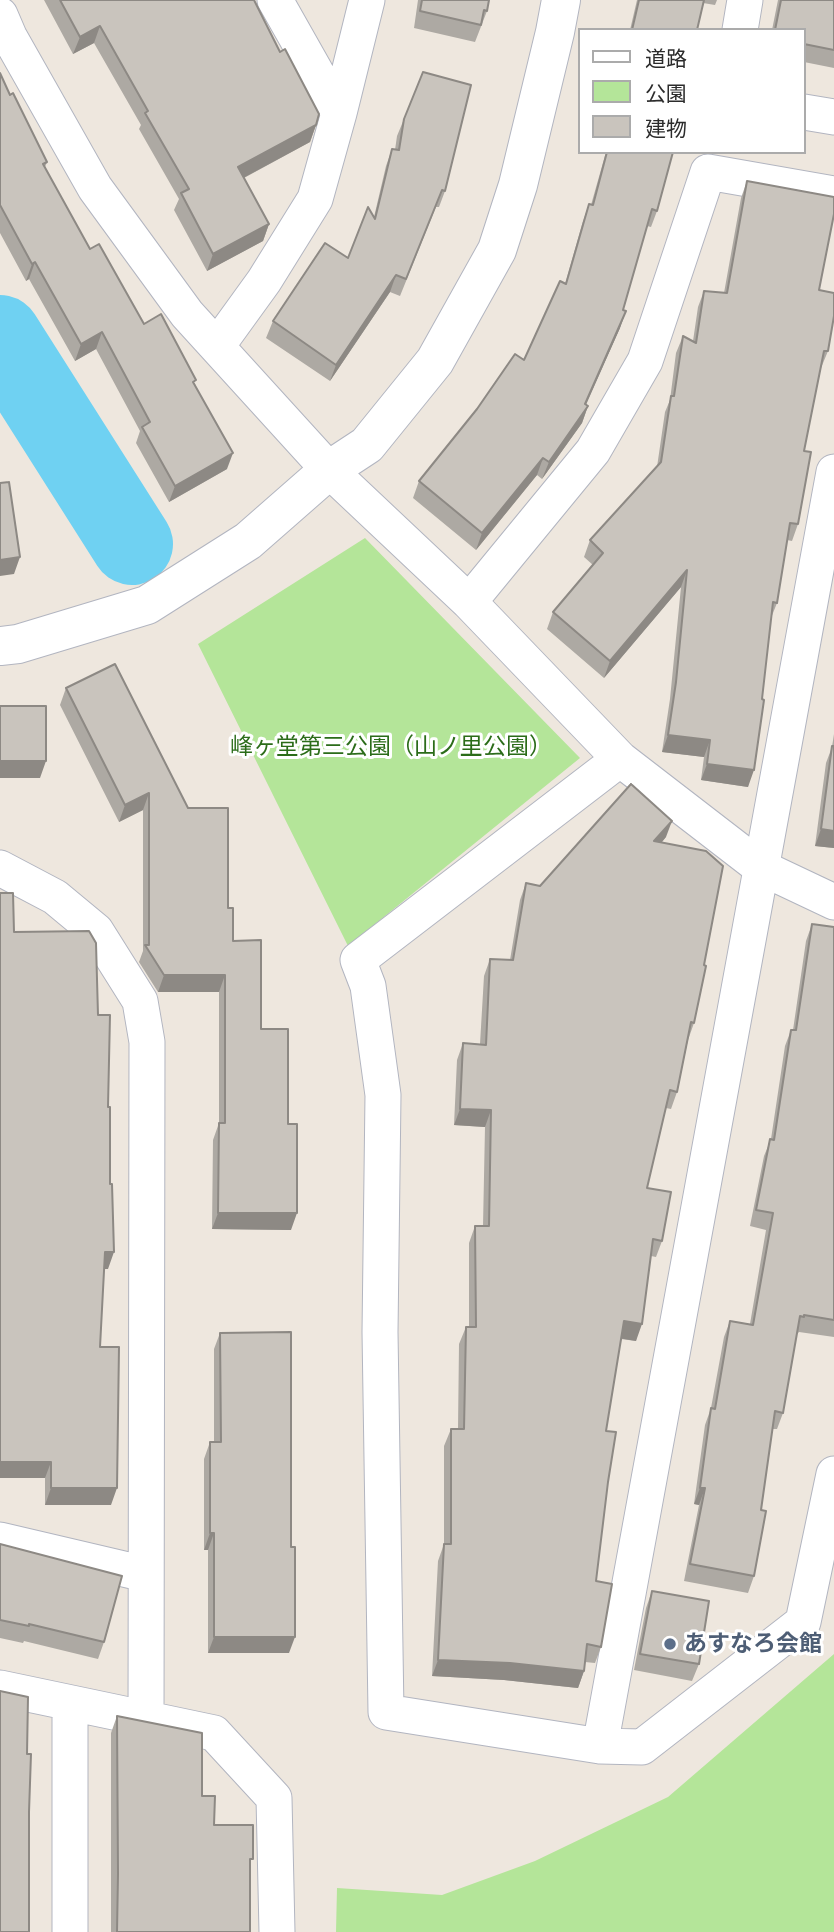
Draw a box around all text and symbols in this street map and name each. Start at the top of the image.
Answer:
legend [578,28,806,154]
text: 道路 [645,46,687,71]
text: 公園 [645,81,687,106]
text: 建物 [645,116,687,141]
park label: 峰ヶ堂第三公園（山ノ里公園） [230,733,552,761]
place label: あすなろ会館 [684,1630,822,1658]
marker: あすなろ会館 [662,1636,678,1652]

